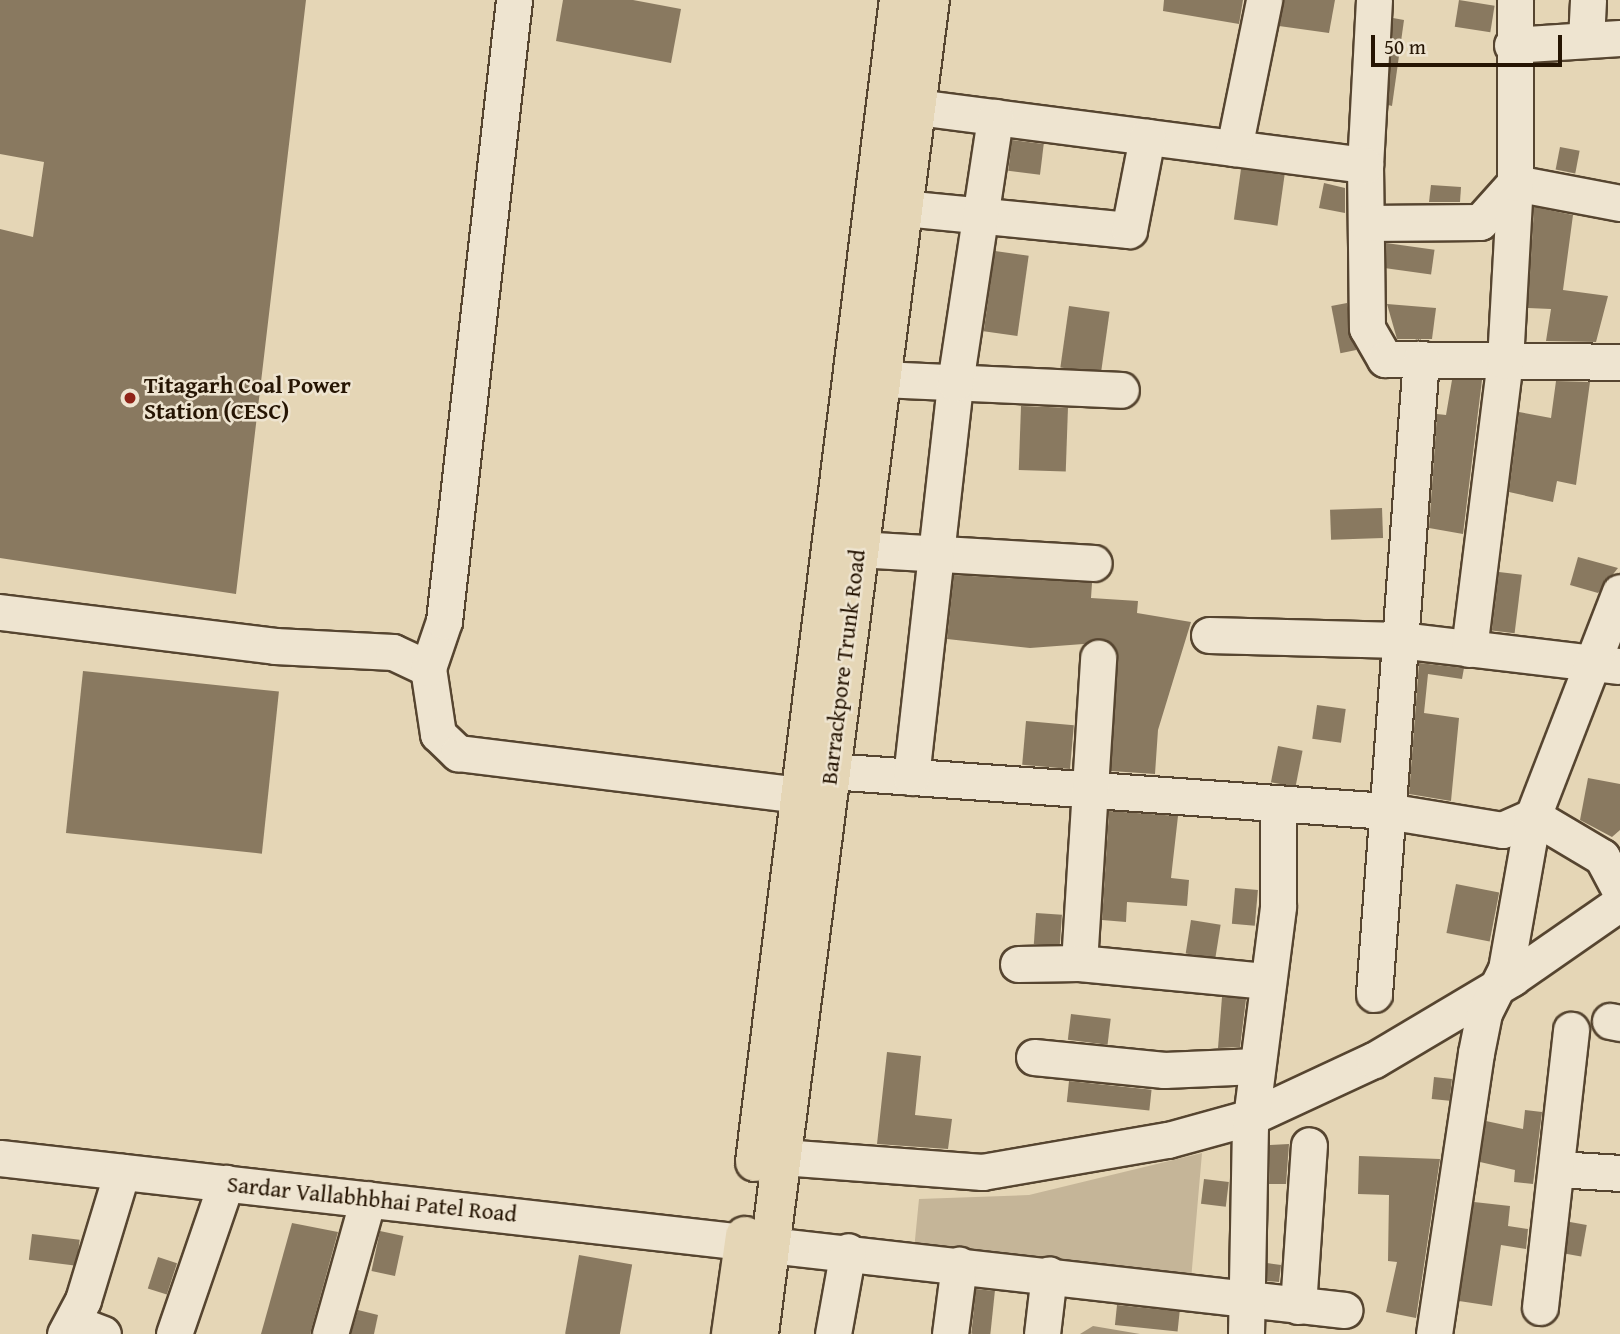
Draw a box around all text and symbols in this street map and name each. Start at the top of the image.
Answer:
scale bar [1375,21,1566,65]
text: 50 m [1384,31,1426,62]
place label: Titagarh Coal Power Station (CESC) [144,371,351,425]
marker: Titagarh Coal Power Station (CESC) [122,390,138,406]
street label: Barrackpore Trunk Road [815,548,871,786]
street label: Sardar Vallabhbhai Patel Road [226,1170,518,1228]

